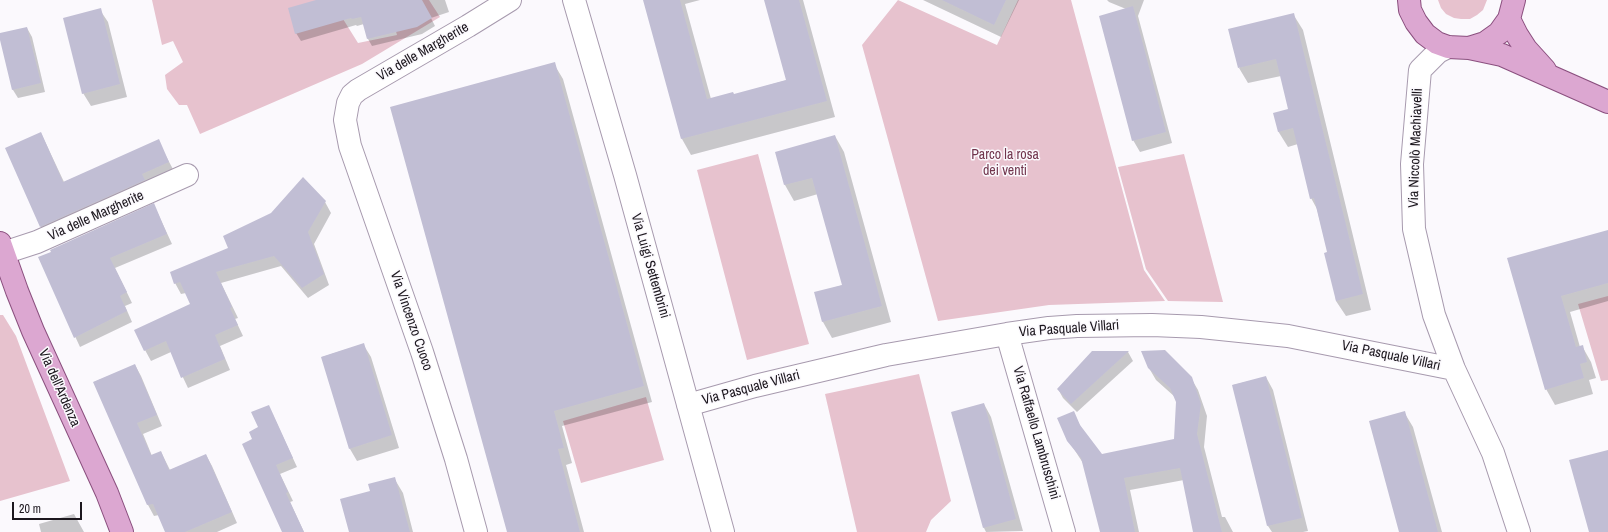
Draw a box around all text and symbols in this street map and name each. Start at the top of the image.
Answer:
street label: Via delle Margherite [374,19,472,85]
street label: Via Niccolò Machiavelli [1406,88,1426,208]
park label: Parco la rosa dei venti [971,147,1039,180]
street label: Via delle Margherite [45,187,147,245]
street label: Via Luigi Settembrini [627,212,673,320]
street label: Via Vincenzo Cuoco [386,269,436,373]
street label: Via Pasquale Villari [1018,317,1120,341]
street label: Via Pasquale Villari [1340,337,1442,375]
street label: Via dell'Ardenza [34,347,84,429]
street label: Via Raffaello Lambruschini [1009,364,1063,502]
street label: Via Pasquale Villari [700,367,802,409]
scale bar [14,494,84,520]
text: 20 m [19,501,41,517]

